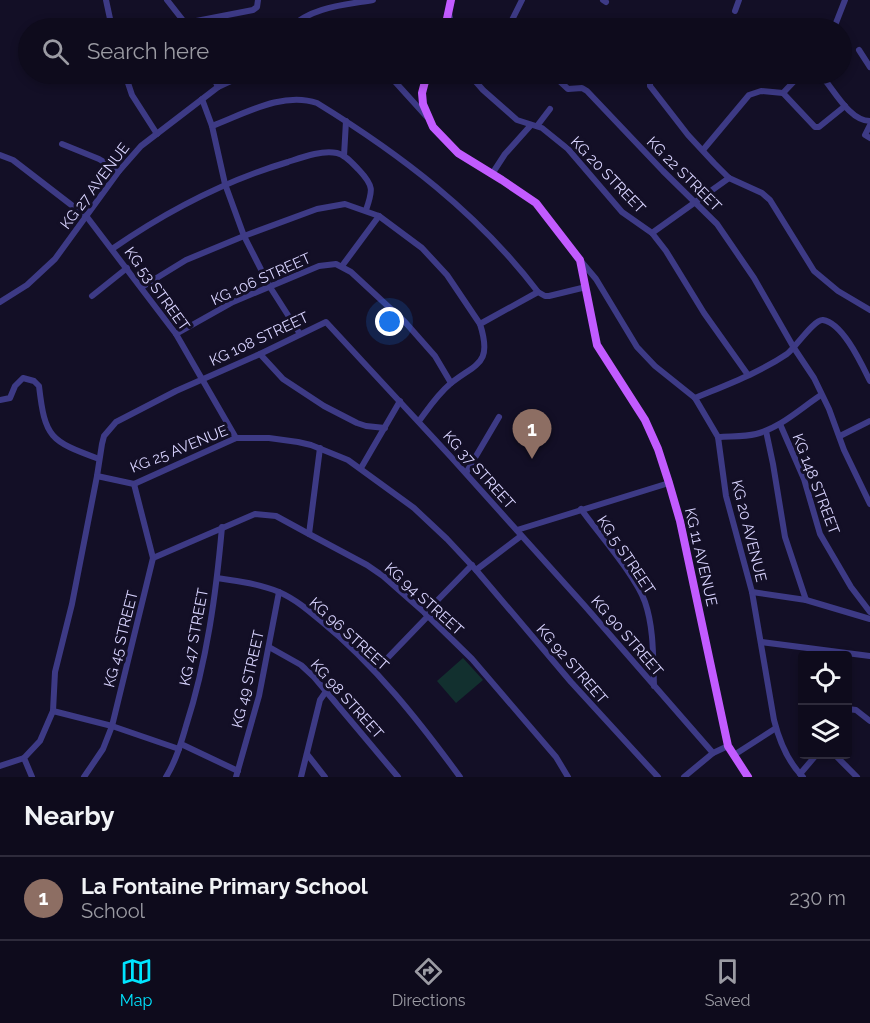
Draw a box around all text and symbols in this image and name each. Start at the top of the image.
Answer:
search box [18,18,852,84]
icon: search [39,35,72,68]
text: Search here [87,38,209,64]
street label: KG 20 STREET [567,133,649,217]
street label: KG 22 STREET [643,133,725,215]
street label: KG 27 AVENUE [57,139,133,233]
street label: KG 53 STREET [121,244,193,334]
street label: KG 106 STREET [208,249,314,309]
your location [375,307,404,336]
street label: KG 108 STREET [207,308,311,370]
pin: 1 [512,410,552,459]
street label: KG 25 AVENUE [128,421,230,477]
street label: KG 37 STREET [439,427,519,513]
street label: KG 148 STREET [789,431,843,537]
street label: KG 20 AVENUE [728,478,770,584]
street label: KG 11 AVENUE [681,506,721,608]
street label: KG 5 STREET [593,512,659,598]
street label: KG 94 STREET [381,559,467,639]
street label: KG 47 STREET [176,587,212,687]
street label: KG 45 STREET [100,589,142,689]
street label: KG 90 STREET [587,592,667,680]
street label: KG 96 STREET [306,594,392,674]
street label: KG 92 STREET [533,621,611,707]
street label: KG 49 STREET [228,628,268,730]
map controls [798,651,852,759]
button: locate [798,651,852,705]
street label: KG 98 STREET [307,656,387,742]
button: layers [798,705,852,759]
text: Nearby [24,801,114,831]
text: La Fontaine Primary School [81,873,368,899]
text: 1 [39,886,48,910]
text: 230 m [789,886,846,910]
text: School [81,899,145,923]
tab: Map [120,955,153,1010]
tab: Directions [392,955,466,1010]
tab: Saved [705,955,750,1010]

